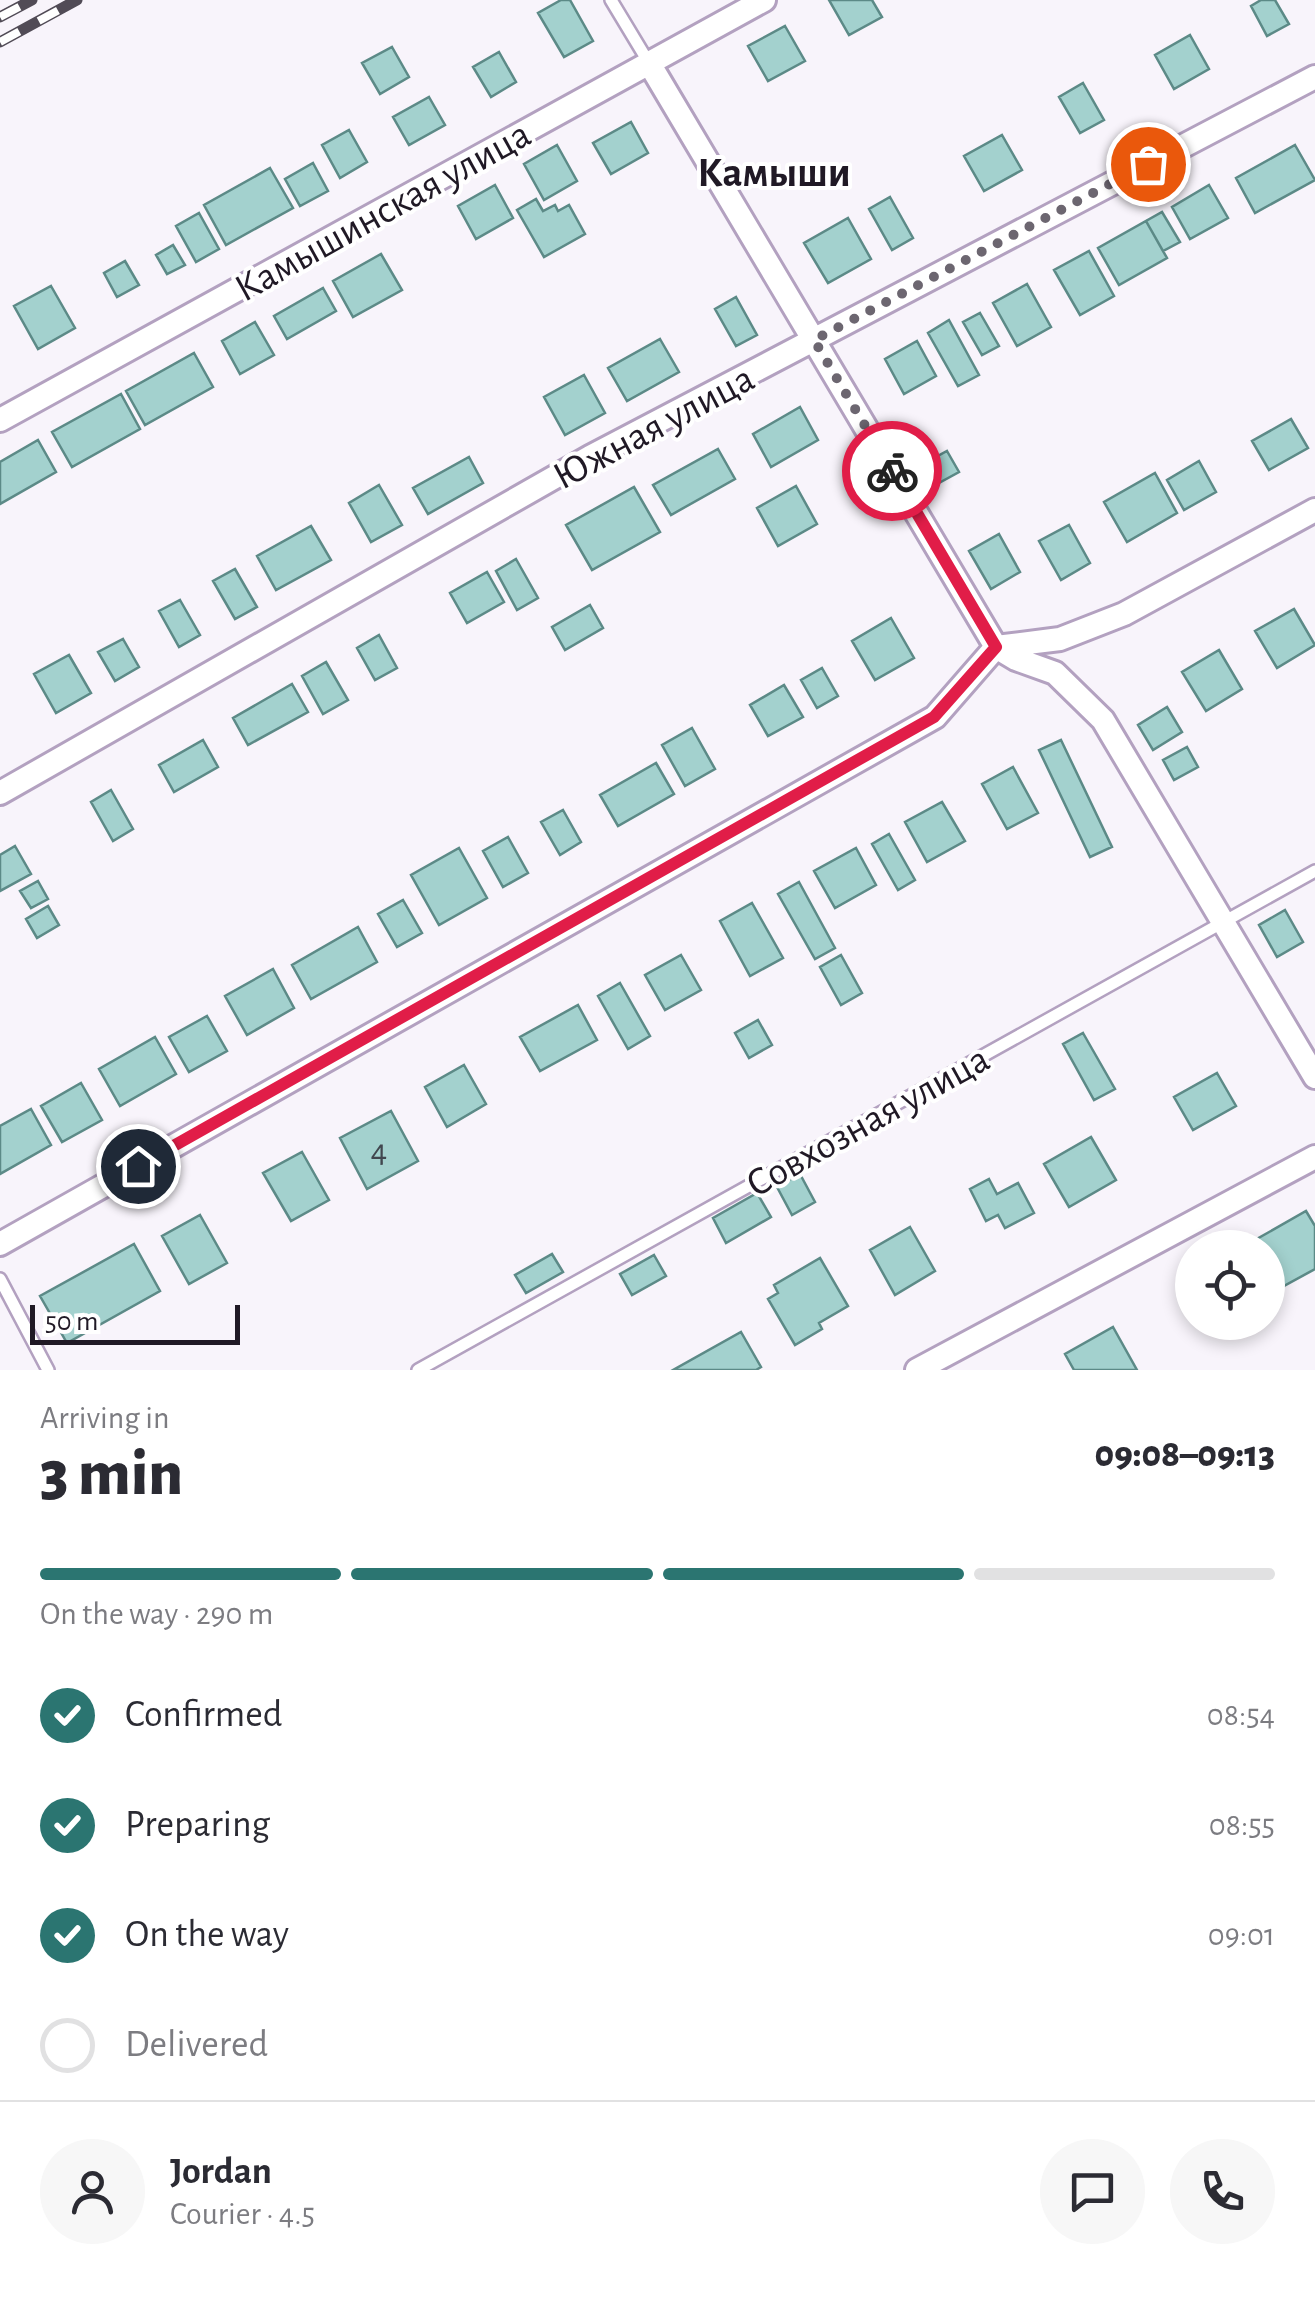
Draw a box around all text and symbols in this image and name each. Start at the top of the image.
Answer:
street label: Камышинская улица [228,114,537,310]
pin [1106,122,1191,207]
icon: bag [1121,137,1176,192]
district label: Камыши [697,152,851,194]
street label: Южная улица [547,358,761,497]
courier [842,421,942,521]
icon: bike [865,444,920,499]
street label: Совхозная улица [740,1039,996,1205]
pin [96,1124,181,1209]
house number: 4 [371,1134,387,1169]
icon: home [111,1139,166,1194]
map controls [1175,1230,1285,1340]
button: locate [1175,1230,1285,1340]
scale bar [30,1300,240,1344]
text: 50 m [45,1308,99,1336]
text: Arriving in [40,1402,169,1434]
text: 09:08–09:13 [1094,1436,1275,1474]
text: 3 min [40,1442,183,1507]
text: On the way · 290 m [40,1598,273,1630]
icon: check [40,1688,95,1743]
text: Confirmed [125,1696,282,1734]
text: 08:54 [1207,1699,1275,1731]
icon: check [40,1798,95,1853]
text: Preparing [125,1806,270,1844]
text: 08:55 [1209,1809,1275,1841]
icon: check [40,1908,95,1963]
text: On the way [125,1916,289,1954]
text: 09:01 [1208,1919,1275,1951]
text: Delivered [125,2026,268,2064]
button: person [40,2139,145,2244]
button: chat [1040,2139,1145,2244]
button: phone [1170,2139,1275,2244]
text: Jordan [170,2153,272,2191]
text: Courier · 4.5 [170,2198,315,2230]

